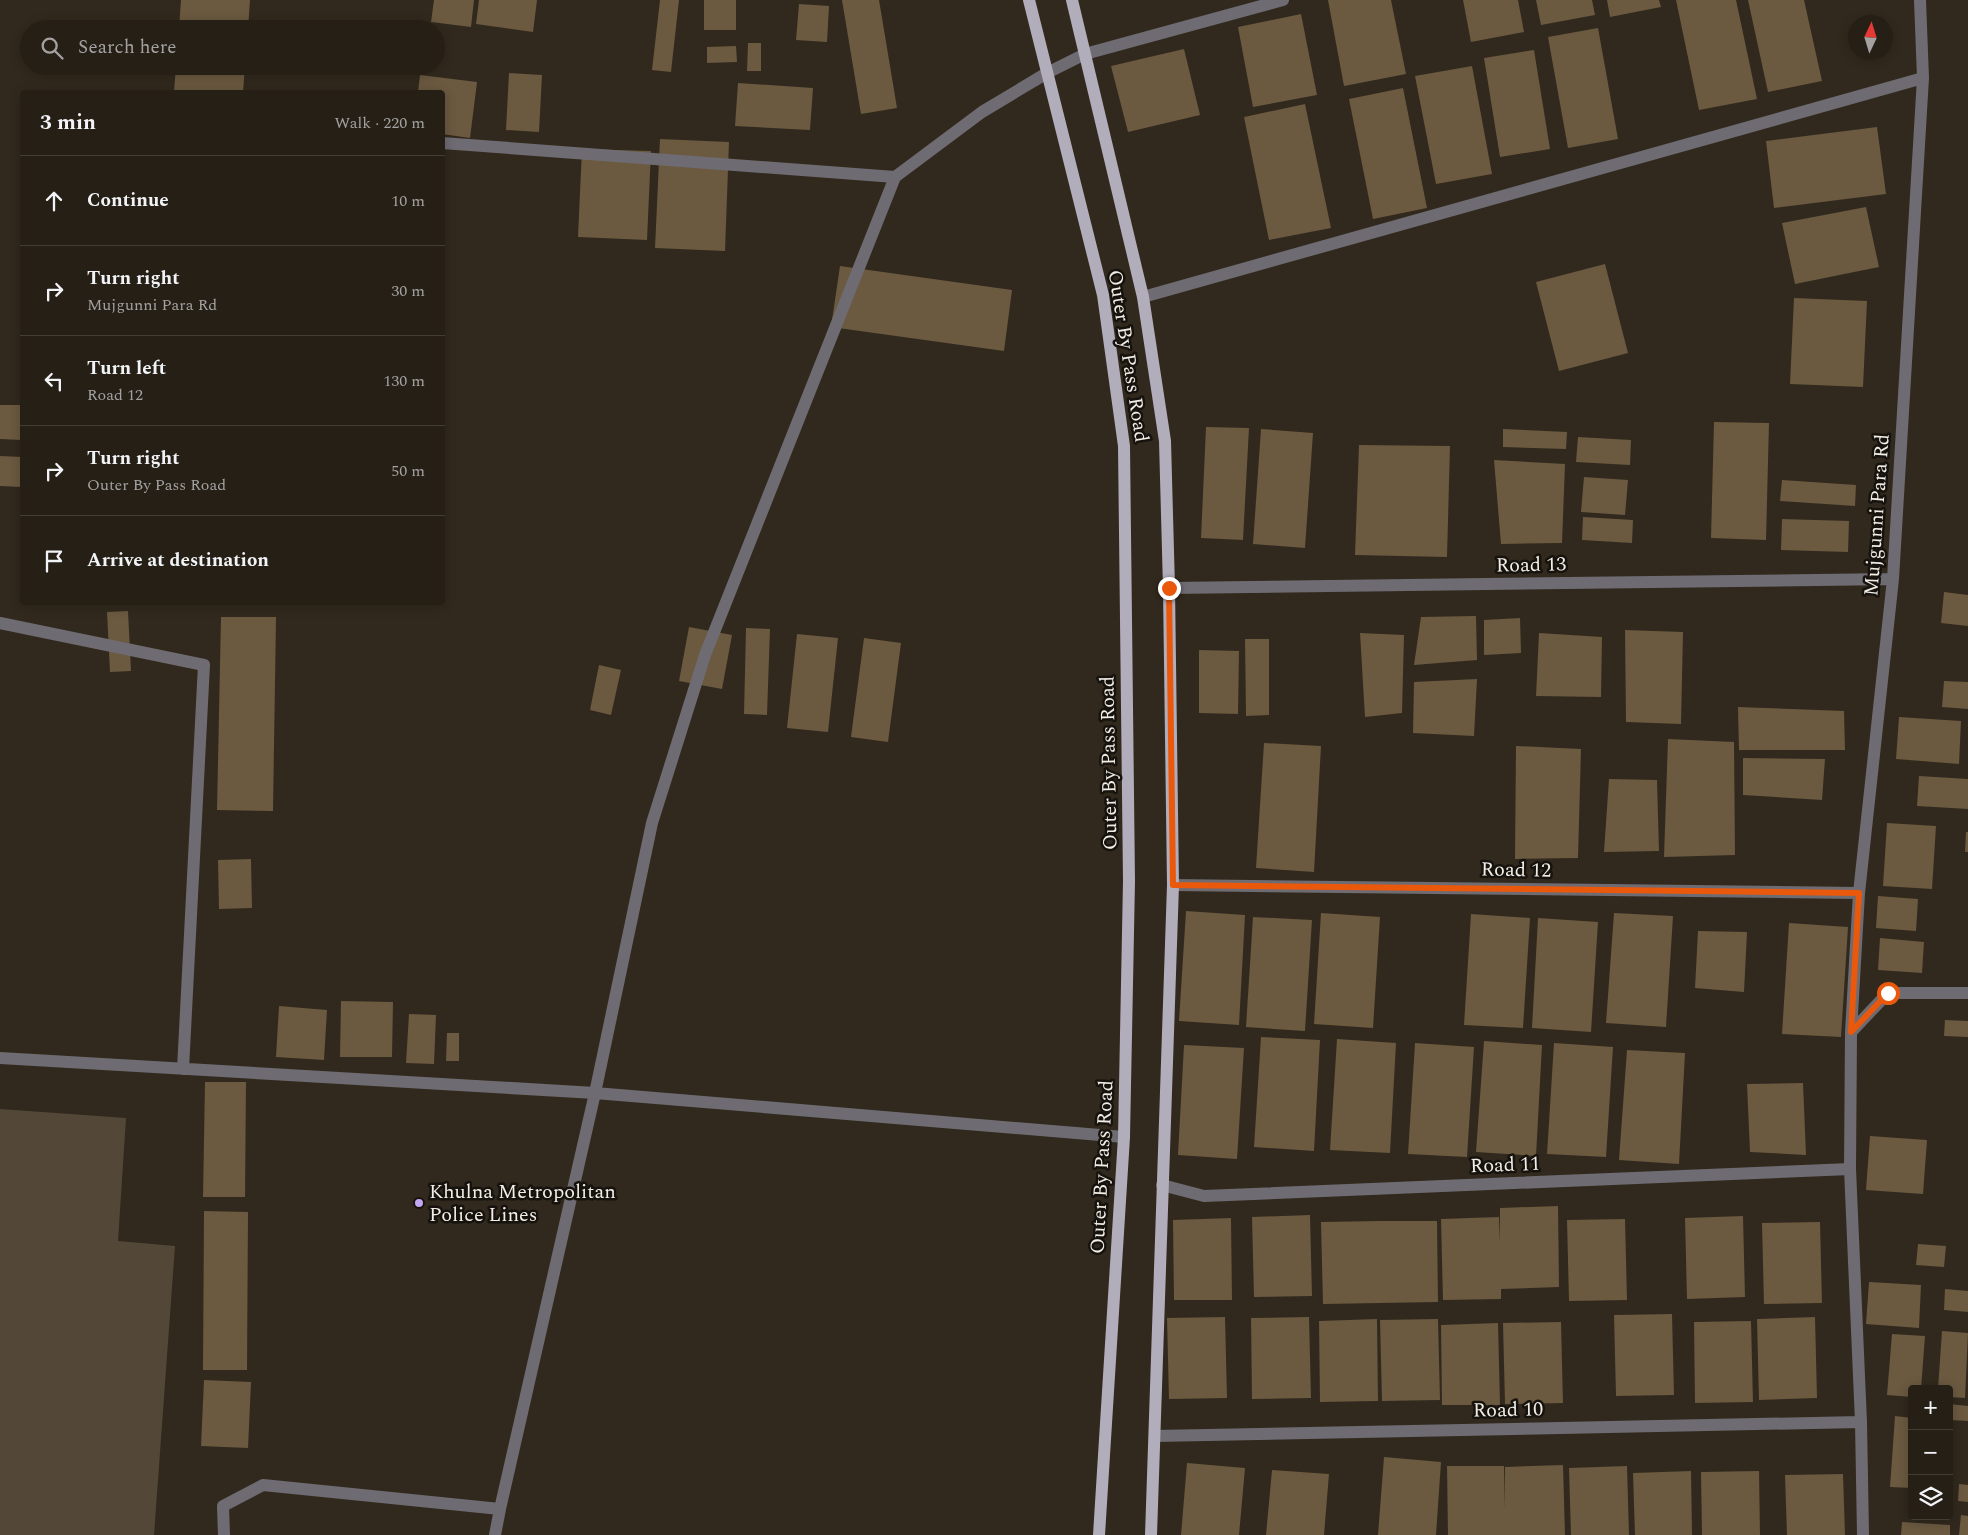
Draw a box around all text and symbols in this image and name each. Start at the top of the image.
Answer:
north arrow [1848,15,1893,60]
search box [20,20,445,75]
text: Search here [78,33,177,62]
icon: search [38,34,66,62]
text: 3 min [40,107,96,139]
text: Walk · 220 m [334,111,425,135]
text: Continue [87,186,169,215]
icon: ahead [40,187,68,215]
text: 10 m [391,189,425,213]
text: Turn right [87,264,180,293]
street label: Outer By Pass Road [1100,268,1156,444]
icon: right [40,277,68,305]
text: 30 m [391,279,425,303]
text: Mujgunni Para Rd [87,293,217,317]
text: Turn left [87,354,166,383]
icon: left [40,367,68,395]
text: 130 m [383,369,425,393]
text: Road 12 [87,383,143,407]
street label: Mujgunni Para Rd [1856,433,1898,597]
text: Turn right [87,444,180,473]
icon: right [40,457,68,485]
text: 50 m [391,459,425,483]
text: Outer By Pass Road [87,473,226,497]
text: Arrive at destination [87,546,269,575]
icon: arrive [40,547,68,575]
street label: Road 13 [1496,549,1566,581]
route end [1158,577,1181,600]
street label: Outer By Pass Road [1092,676,1126,850]
street label: Road 12 [1481,854,1551,886]
route start [1877,982,1900,1005]
street label: Outer By Pass Road [1082,1079,1122,1255]
street label: Road 11 [1469,1149,1541,1181]
place label: Khulna Metropolitan Police Lines [429,1177,616,1230]
marker: Khulna Metropolitan Police Lines [413,1197,425,1209]
map controls [1908,1385,1953,1520]
button: + [1908,1385,1953,1430]
street label: Road 10 [1473,1394,1543,1426]
button: − [1908,1430,1953,1475]
button: layers [1908,1475,1953,1520]

